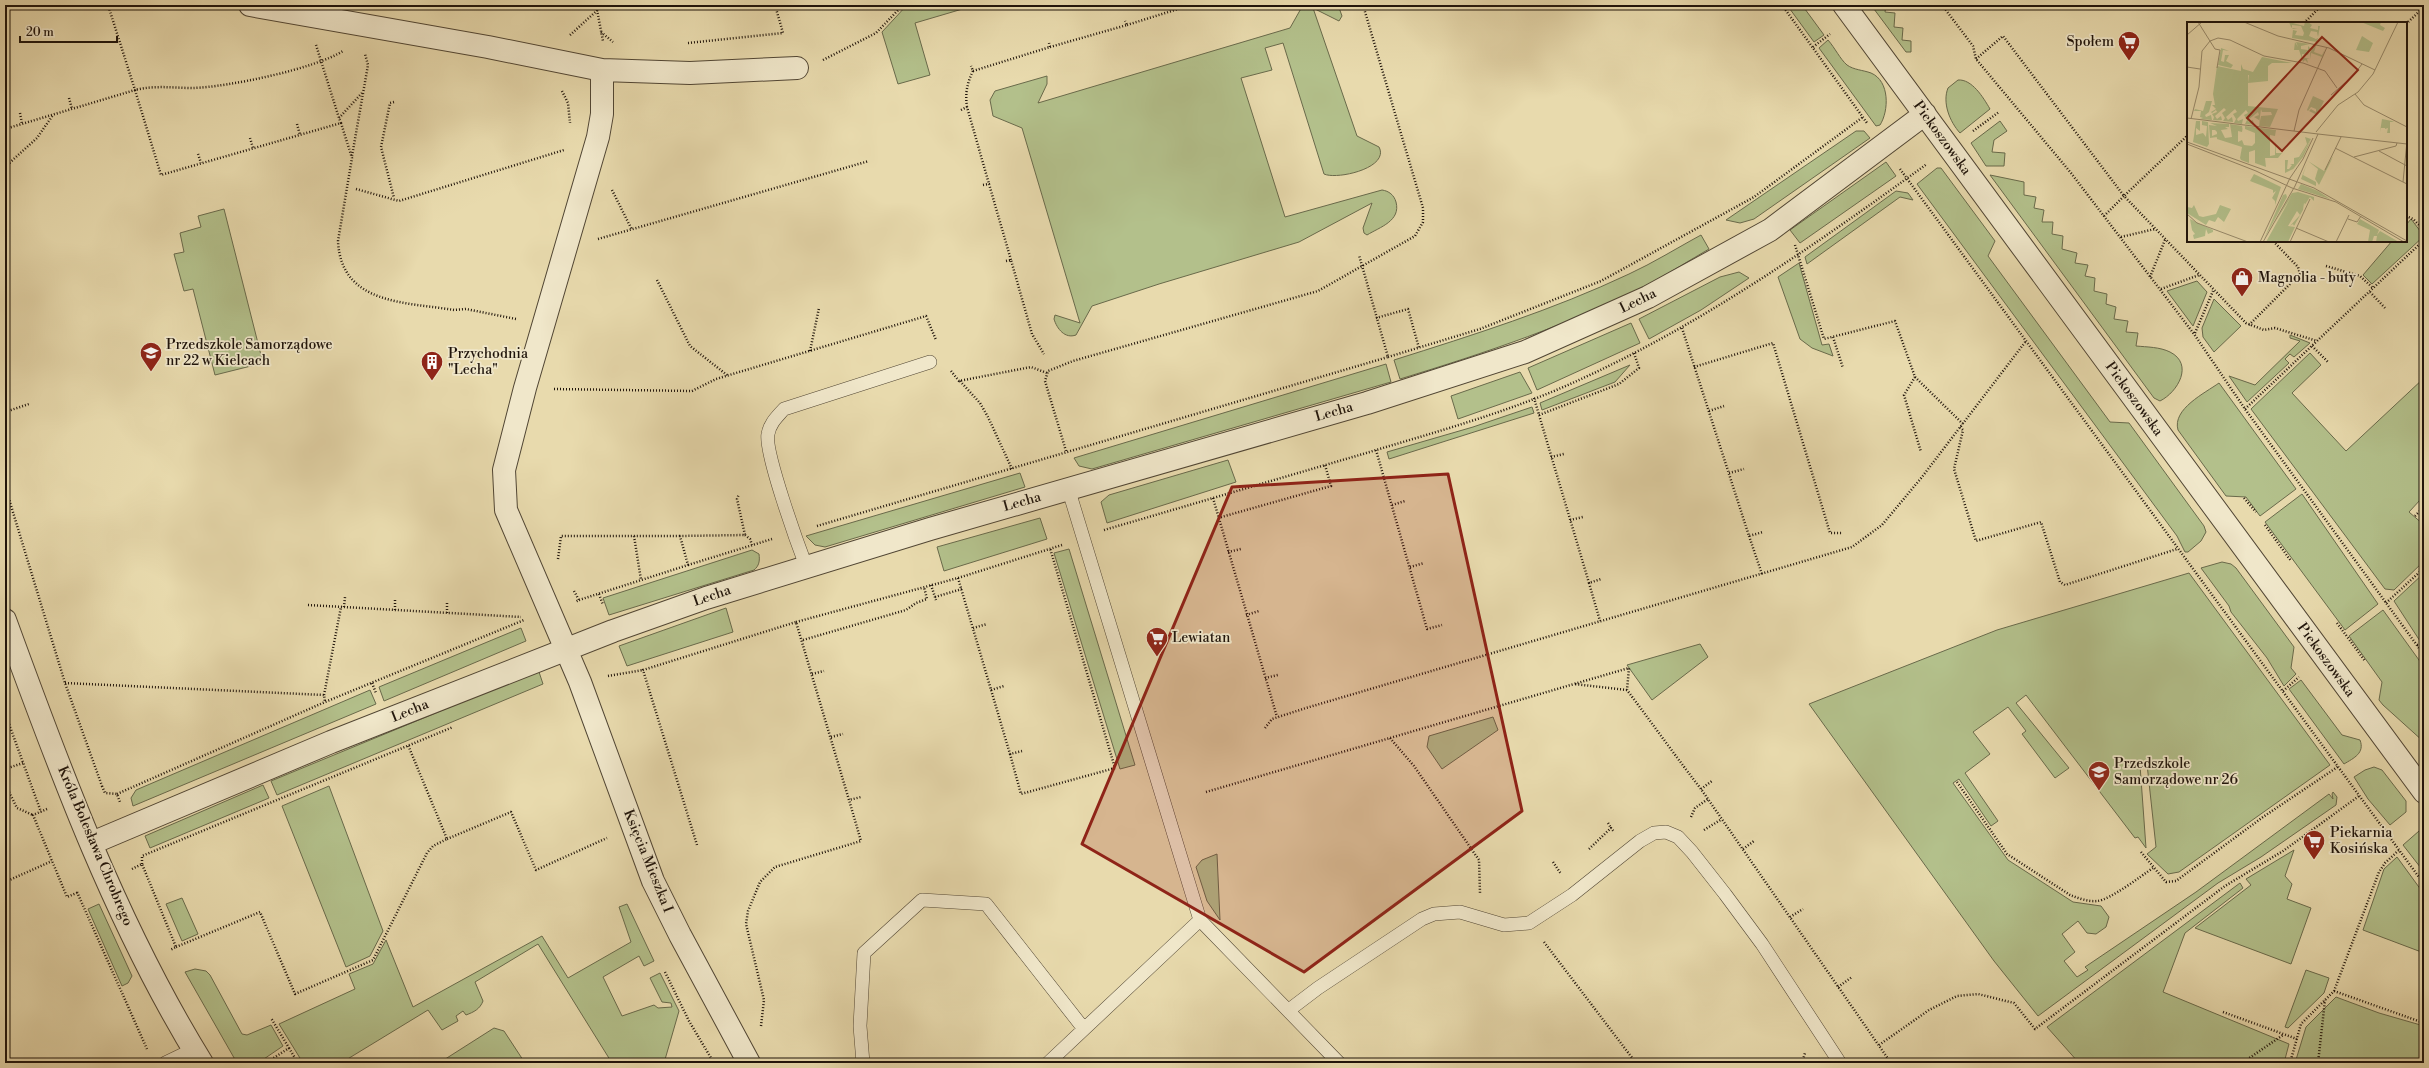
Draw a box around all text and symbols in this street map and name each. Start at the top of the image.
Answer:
scale bar [20,18,117,44]
inset map [2187,22,2407,242]
text: 20 m [26,25,54,40]
supermarket icon: Społem [2116,29,2142,62]
place label: Społem [2067,33,2114,51]
street label: Piekoszowska [1909,97,1976,179]
shop icon: Magnolia - buty [2229,265,2255,298]
place label: Magnolia - buty [2258,269,2356,287]
street label: Lecha [1617,284,1660,318]
place label: Przedszkole Samorządowe nr 22 w Kielcach [166,336,333,370]
school or university icon: Przedszkole Samorządowe nr 22 w Kielcach [138,340,164,373]
place label: Przychodnia "Lecha" [448,345,529,379]
building icon: Przychodnia "Lecha" [419,349,445,382]
street label: Piekoszowska [2101,358,2168,440]
street label: Lecha [1313,398,1356,426]
street label: Lecha [1001,488,1044,516]
street label: Lecha [691,581,734,611]
street label: Piekoszowska [2293,619,2360,701]
supermarket icon: Lewiatan [1144,625,1170,658]
place label: Lewiatan [1172,629,1231,647]
street label: Lecha [389,695,432,727]
place label: Przedszkole Samorządowe nr 26 [2114,755,2238,789]
school or university icon: Przedszkole Samorządowe nr 26 [2086,759,2112,792]
street label: Króla Bolesława Chrobrego [53,763,137,929]
street label: Księcia Mieszka I [619,807,677,916]
place label: Piekarnia Kosińska [2330,824,2393,858]
supermarket icon: Piekarnia Kosińska [2301,828,2327,861]

